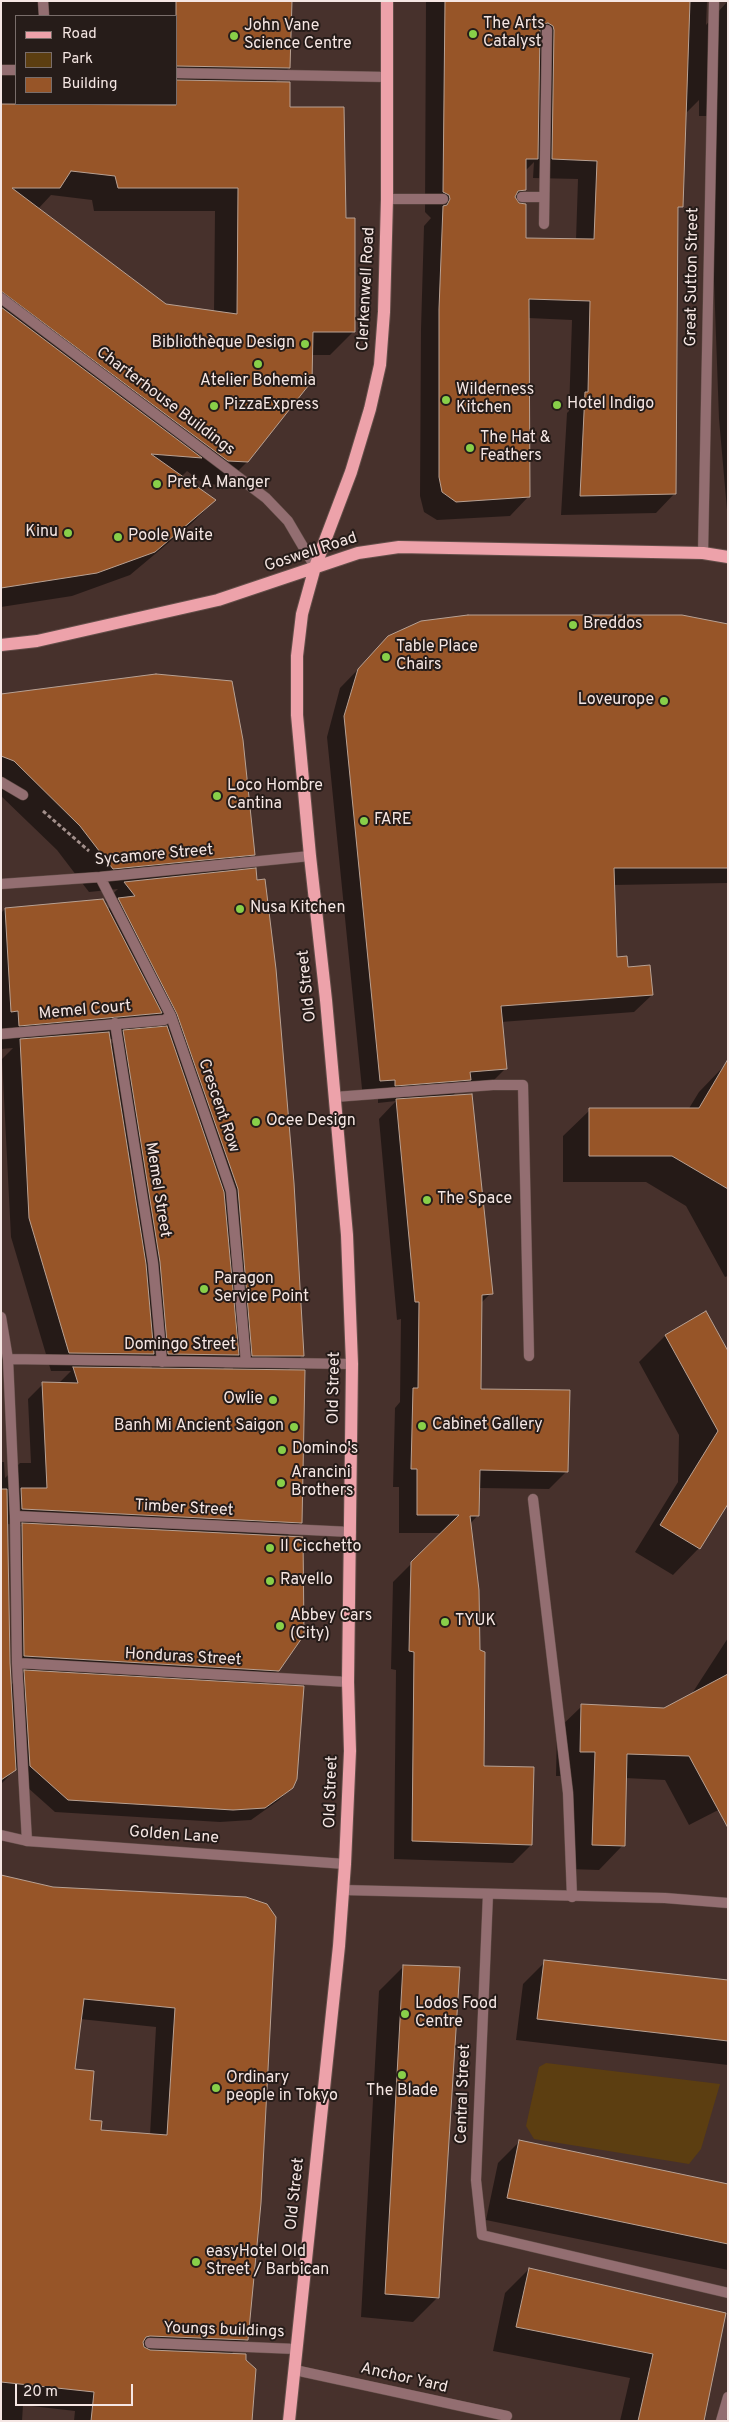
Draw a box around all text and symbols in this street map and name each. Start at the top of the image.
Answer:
legend [15,15,178,105]
place label: The Arts Catalyst [483,15,545,53]
place label: John Vane Science Centre [244,17,352,55]
text: Road [62,25,97,44]
marker: The Arts Catalyst [467,28,479,40]
marker: John Vane Science Centre [228,30,240,42]
text: Park [62,50,93,69]
text: Building [62,75,117,94]
street label: Great Sutton Street [682,207,704,347]
street label: Clerkenwell Road [354,227,380,351]
place label: Bibliothèque Design [152,334,295,354]
marker: Bibliothèque Design [299,338,311,350]
street label: Charterhouse Buildings [92,344,238,460]
marker: Atelier Bohemia [252,358,264,370]
place label: Atelier Bohemia [200,372,316,392]
place label: Wilderness Kitchen [456,381,534,419]
marker: Wilderness Kitchen [440,394,452,406]
place label: Hotel Indigo [567,395,654,415]
place label: PizzaExpress [224,396,319,416]
marker: Hotel Indigo [551,399,563,411]
marker: PizzaExpress [208,400,220,412]
place label: The Hat & Feathers [480,429,550,467]
marker: The Hat & Feathers [464,442,476,454]
place label: Pret A Manger [167,474,270,494]
marker: Pret A Manger [151,478,163,490]
place label: Kinu [25,523,58,543]
marker: Kinu [62,527,74,539]
place label: Poole Waite [128,527,213,547]
street label: Goswell Road [262,529,360,577]
marker: Poole Waite [112,531,124,543]
place label: Breddos [583,615,642,635]
marker: Breddos [567,619,579,631]
place label: Table Place Chairs [396,638,478,676]
marker: Table Place Chairs [380,651,392,663]
place label: Loveurope [578,691,654,711]
marker: Loveurope [658,695,670,707]
place label: Loco Hombre Cantina [227,777,323,815]
marker: Loco Hombre Cantina [211,790,223,802]
place label: FARE [374,811,412,831]
marker: FARE [358,815,370,827]
street label: Sycamore Street [94,841,214,871]
place label: Nusa Kitchen [250,899,345,919]
marker: Nusa Kitchen [234,903,246,915]
street label: Old Street [295,949,321,1023]
street label: Memel Court [38,997,132,1025]
street label: Crescent Row [193,1057,243,1155]
place label: Ocee Design [266,1112,356,1132]
marker: Ocee Design [250,1116,262,1128]
street label: Memel Street [140,1141,174,1239]
place label: The Space [437,1190,512,1210]
marker: The Space [421,1194,433,1206]
place label: Paragon Service Point [214,1270,309,1308]
marker: Paragon Service Point [198,1283,210,1295]
street label: Domingo Street [124,1336,236,1356]
street label: Old Street [325,1352,345,1424]
place label: Owlie [223,1390,263,1410]
marker: Owlie [267,1394,279,1406]
place label: Cabinet Gallery [432,1416,543,1436]
place label: Banh Mi Ancient Saigon [114,1417,284,1437]
marker: Cabinet Gallery [416,1420,428,1432]
marker: Banh Mi Ancient Saigon [288,1421,300,1433]
place label: Domino's [292,1440,358,1460]
marker: Domino's [276,1444,288,1456]
place label: Arancini Brothers [291,1464,353,1502]
marker: Arancini Brothers [275,1477,287,1489]
street label: Timber Street [134,1497,234,1521]
place label: Il Cicchetto [280,1538,361,1558]
marker: Il Cicchetto [264,1542,276,1554]
place label: Ravello [280,1571,333,1591]
marker: Ravello [264,1575,276,1587]
place label: Abbey Cars (City) [290,1607,372,1645]
place label: TYUK [455,1612,496,1632]
marker: TYUK [439,1616,451,1628]
marker: Abbey Cars (City) [274,1620,286,1632]
street label: Honduras Street [124,1645,242,1671]
street label: Old Street [321,1755,343,1829]
street label: Golden Lane [128,1823,220,1849]
place label: Lodos Food Centre [415,1995,497,2033]
marker: Lodos Food Centre [399,2008,411,2020]
street label: Central Street [453,2044,475,2144]
place label: Ordinary people in Tokyo [226,2069,338,2107]
marker: The Blade [396,2069,408,2081]
marker: Ordinary people in Tokyo [210,2082,222,2094]
place label: The Blade [366,2082,438,2102]
street label: Old Street [283,2157,309,2231]
place label: easyHotel Old Street / Barbican [206,2243,329,2281]
marker: easyHotel Old Street / Barbican [190,2256,202,2268]
street label: Youngs buildings [163,2319,285,2343]
street label: Anchor Yard [359,2360,449,2398]
scale bar [18,2374,135,2406]
text: 20 m [23,2383,58,2402]

